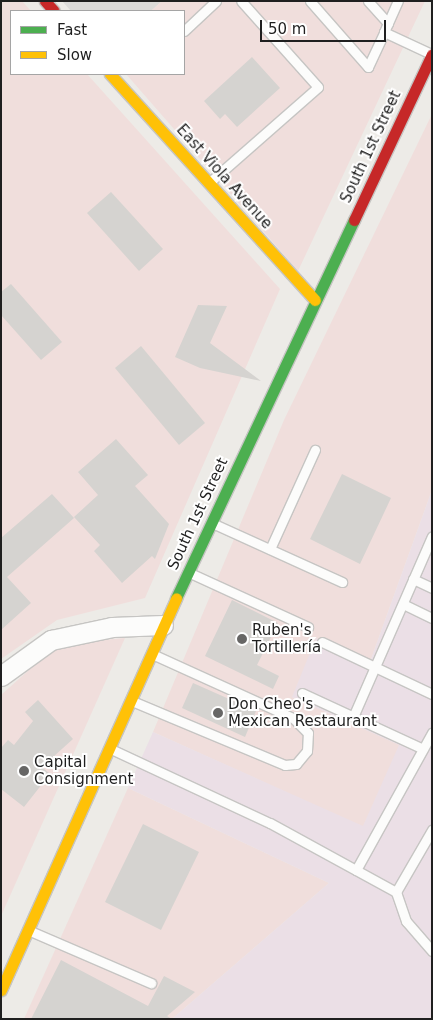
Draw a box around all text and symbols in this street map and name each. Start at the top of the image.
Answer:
legend [10,10,185,75]
scale bar [263,10,389,42]
text: 50 m [268,20,306,38]
text: Fast [57,21,87,39]
text: Slow [57,46,92,64]
street label: South 1st Street [337,88,405,206]
street label: East Viola Avenue [172,121,276,233]
street label: South 1st Street [164,455,232,573]
place label: Ruben's Tortillería [252,621,321,656]
marker: Ruben's Tortillería [236,633,248,645]
place label: Don Cheo's Mexican Restaurant [228,695,377,730]
marker: Don Cheo's Mexican Restaurant [212,707,224,719]
place label: Capital Consignment [34,753,133,788]
marker: Capital Consignment [18,765,30,777]

